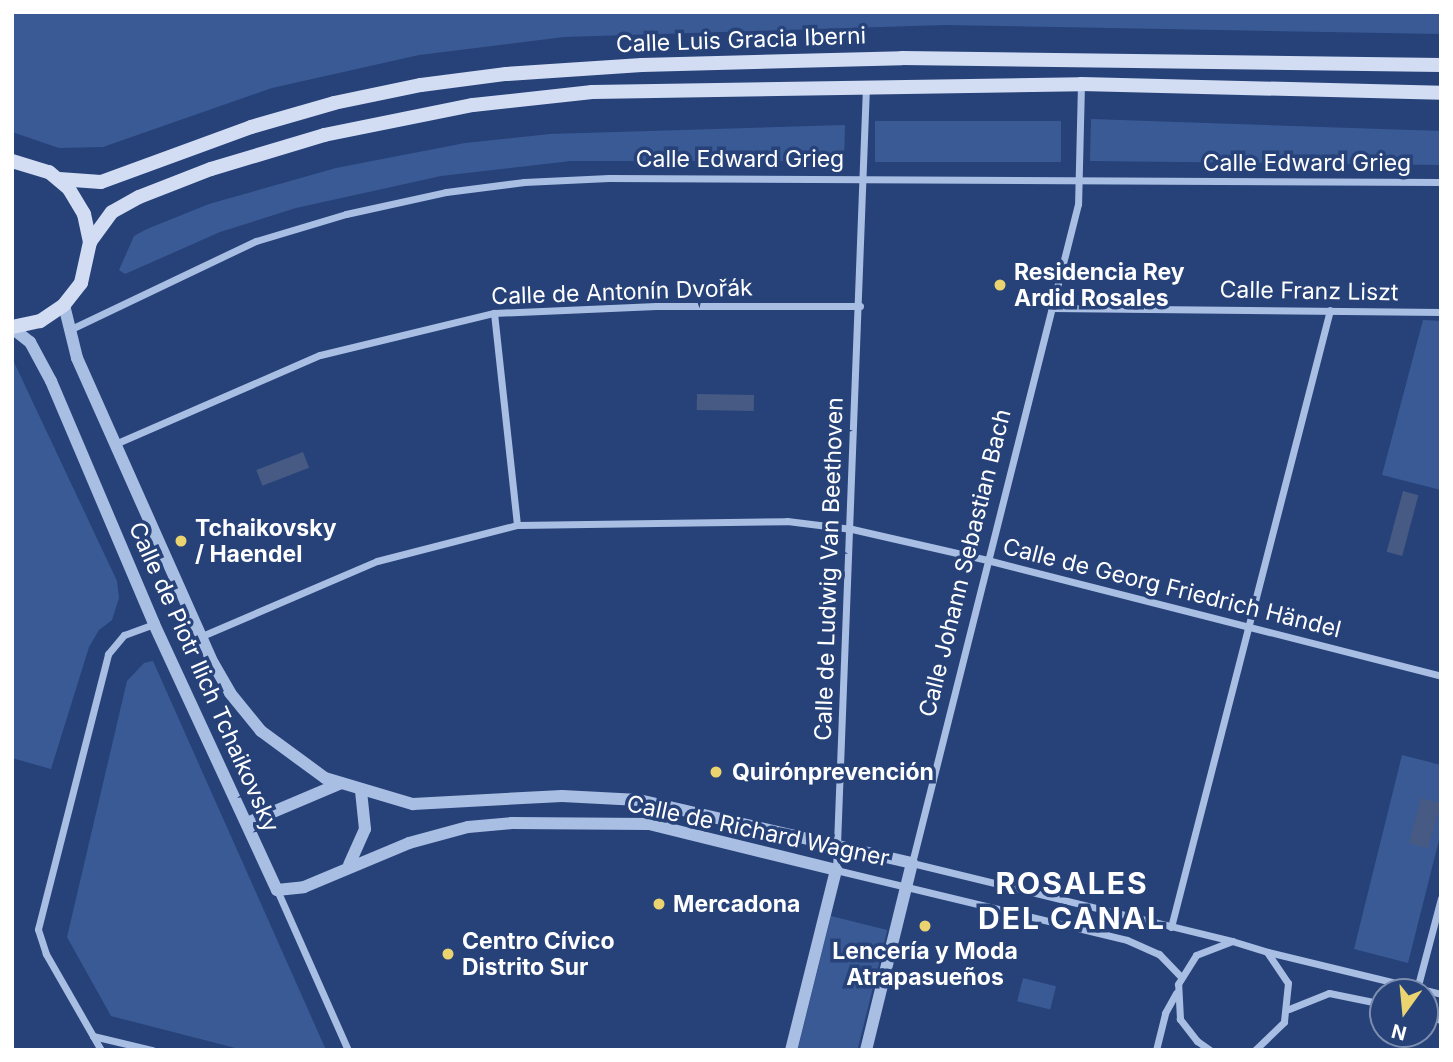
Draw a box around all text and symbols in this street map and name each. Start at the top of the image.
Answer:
street label: Calle Luis Gracia Iberni [615,22,867,58]
street label: Calle Edward Grieg [636,145,844,173]
street label: Calle Edward Grieg [1203,149,1411,177]
place label: Residencia Rey Ardid Rosales [1014,258,1185,312]
street label: Calle de Antonín Dvořák [491,274,753,310]
street label: Calle Franz Liszt [1219,276,1399,306]
marker: Residencia Rey Ardid Rosales [992,277,1008,293]
street label: Calle de Ludwig Van Beethoven [809,397,849,741]
street label: Calle Johann Sebastian Bach [913,406,1017,720]
place label: Tchaikovsky / Haendel [195,514,337,568]
street label: Calle de Piotr Ilich Tchaikovsky [123,518,285,836]
marker: Tchaikovsky / Haendel [173,533,189,549]
street label: Calle de Georg Friedrich Händel [1000,533,1344,643]
place label: Quirónprevención [732,758,934,786]
marker: Quirónprevención [706,762,726,782]
street label: Calle de Richard Wagner [624,790,892,872]
district label: ROSALES DEL CANAL [979,865,1165,936]
place label: Mercadona [673,890,800,918]
marker: Mercadona [651,896,667,912]
marker: Lencería y Moda Atrapasueños [917,918,933,934]
place label: Centro Cívico Distrito Sur [462,927,615,981]
place label: Lencería y Moda Atrapasueños [832,937,1018,991]
marker: Centro Cívico Distrito Sur [440,946,456,962]
north arrow [1369,978,1439,1048]
text: N [1389,1019,1409,1045]

